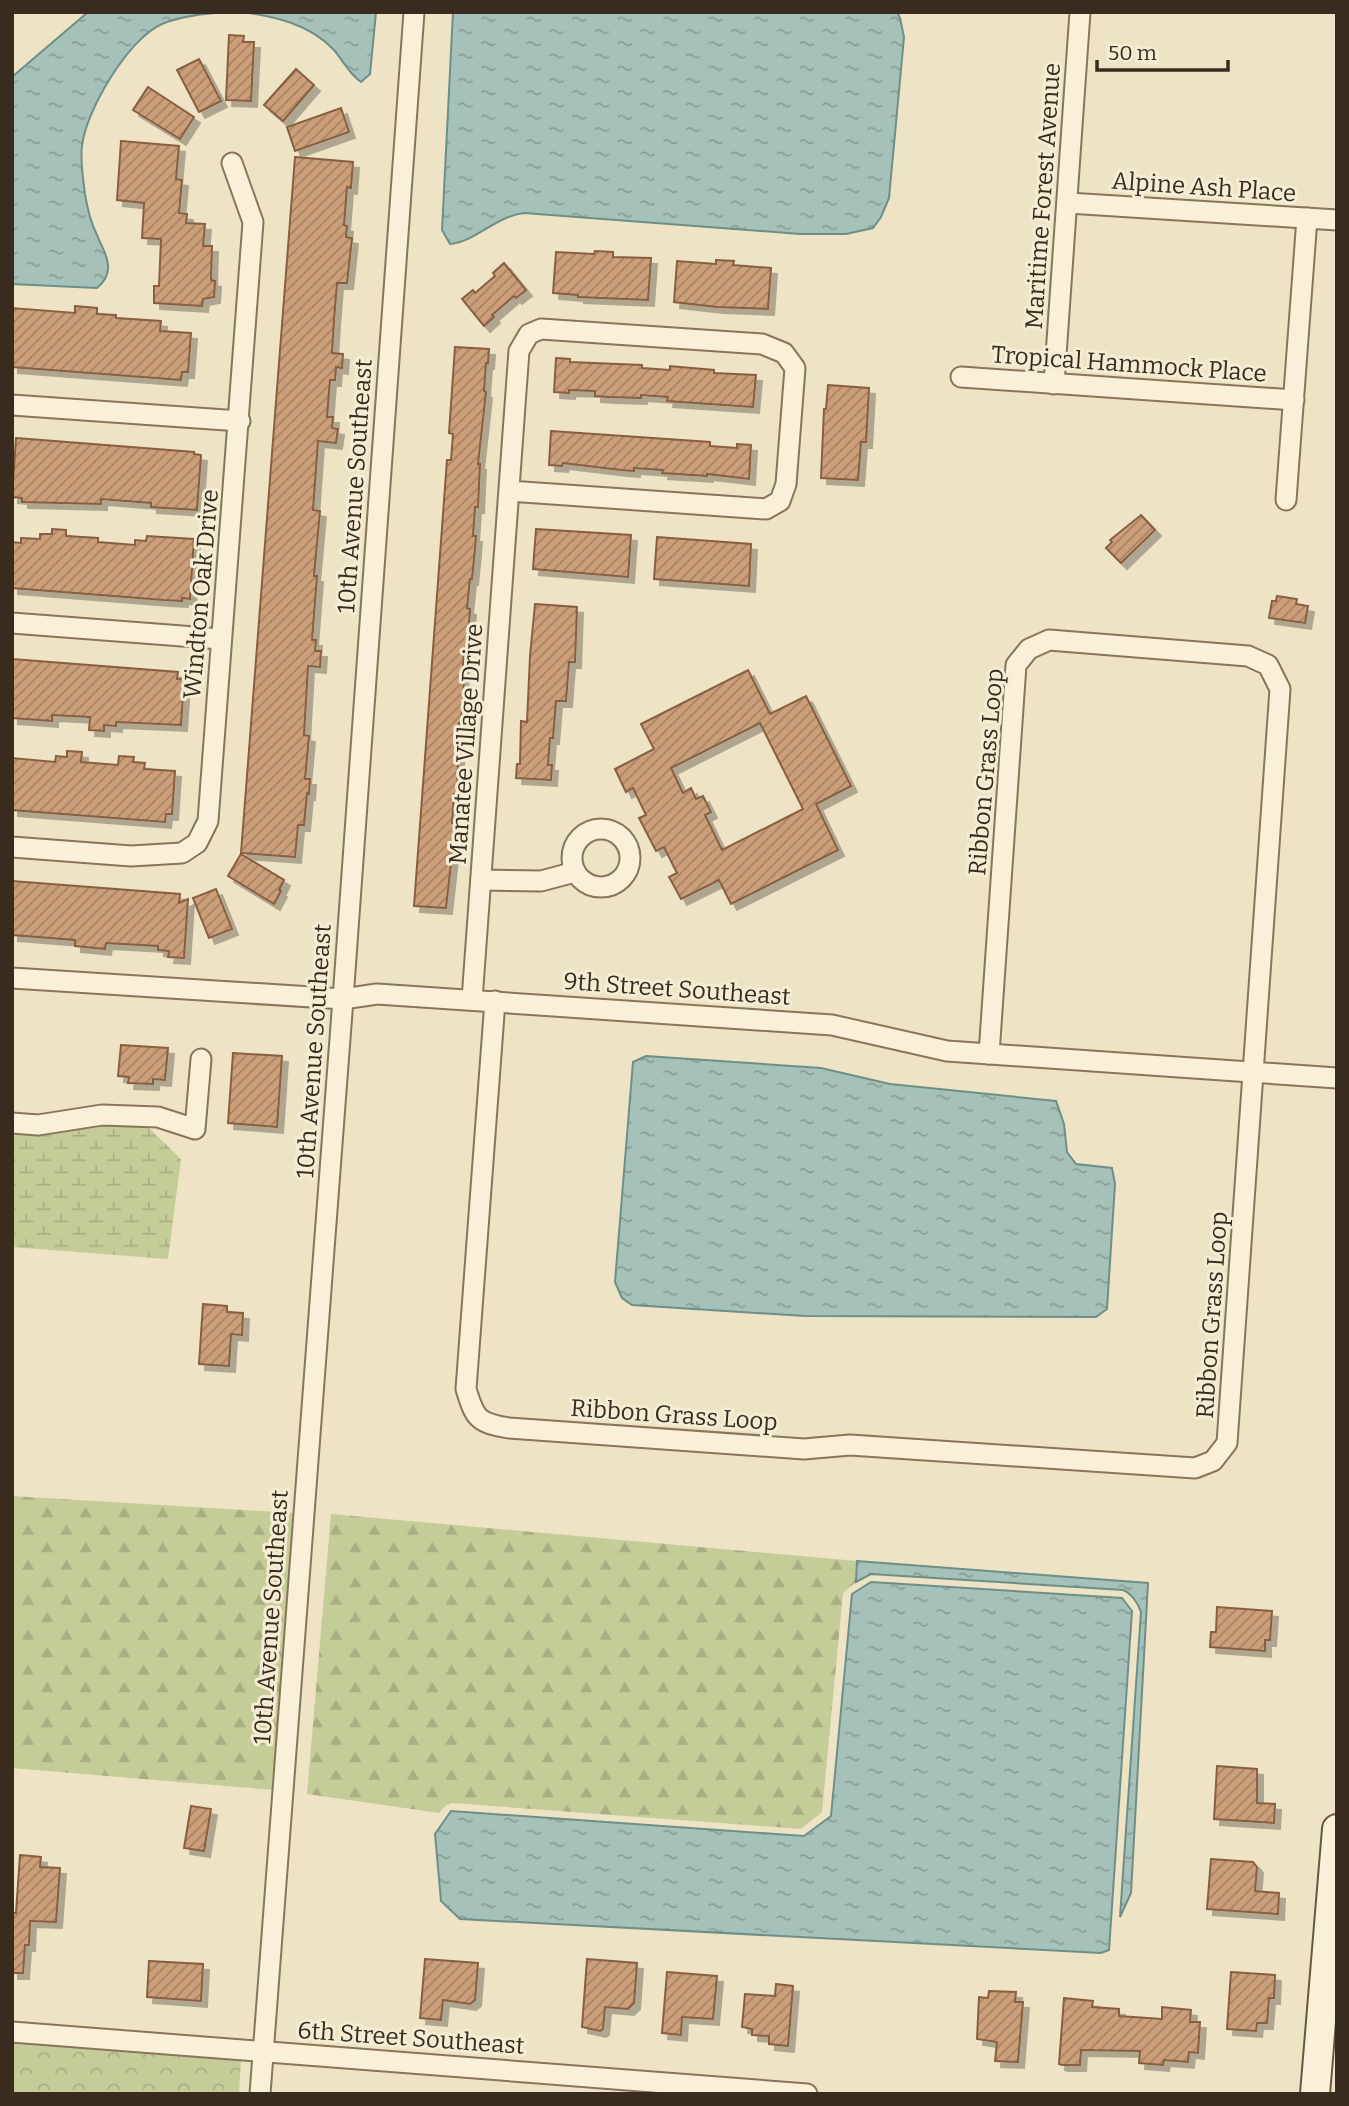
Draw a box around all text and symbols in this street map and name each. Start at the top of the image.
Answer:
scale bar [1097,28,1228,72]
text: 50 m [1108,40,1157,66]
street label: Maritime Forest Avenue [1020,62,1066,330]
street label: Alpine Ash Place [1111,167,1297,207]
street label: Tropical Hammock Place [990,340,1268,388]
street label: 10th Avenue Southeast [332,358,378,614]
street label: Windton Oak Drive [178,488,224,700]
street label: Manatee Village Drive [444,623,488,865]
street label: Ribbon Grass Loop [963,667,1009,877]
street label: 10th Avenue Southeast [291,923,337,1179]
street label: 9th Street Southeast [563,967,792,1011]
street label: Ribbon Grass Loop [1191,1211,1233,1419]
street label: Ribbon Grass Loop [570,1394,778,1436]
street label: 10th Avenue Southeast [248,1489,294,1745]
street label: 6th Street Southeast [297,2016,526,2060]

